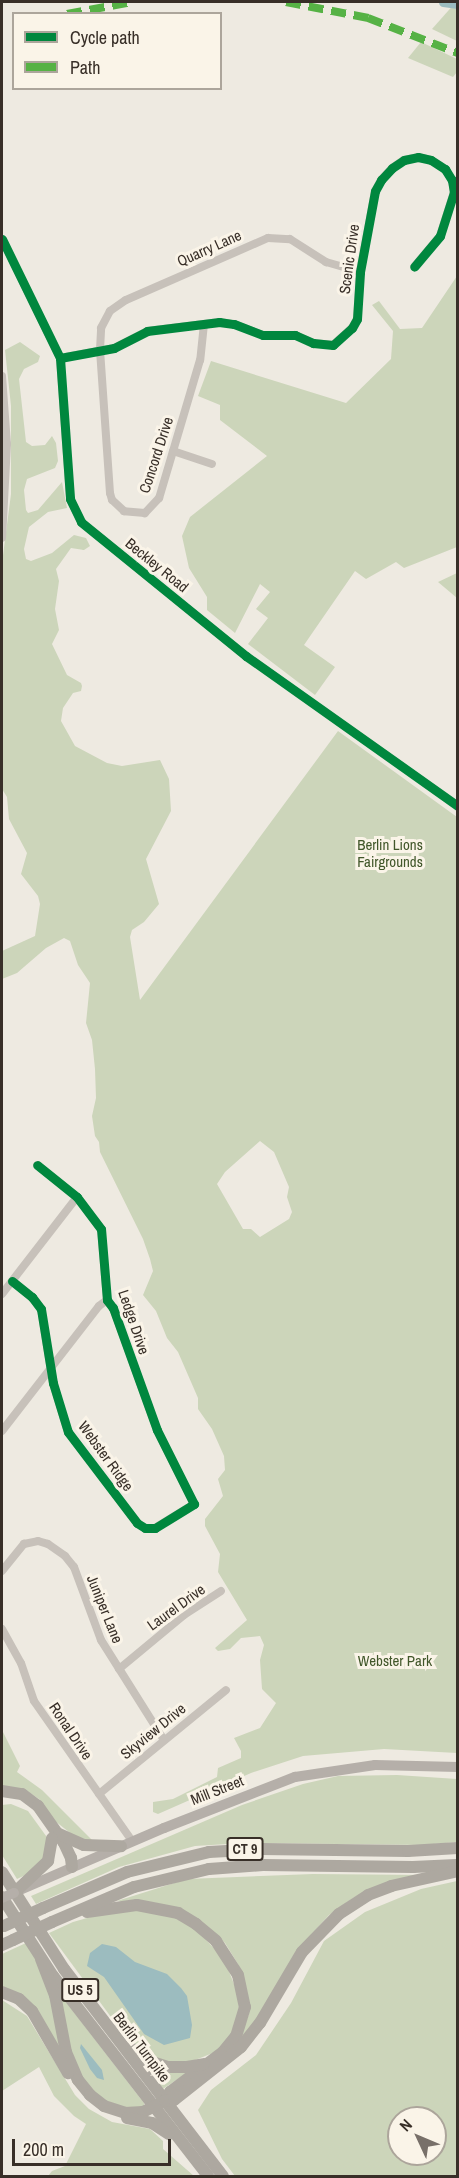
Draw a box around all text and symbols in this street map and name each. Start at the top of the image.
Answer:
legend [12,12,222,90]
text: Cycle path [70,25,140,50]
text: Path [70,55,100,80]
street label: Scenic Drive [335,223,363,295]
street label: Quarry Lane [174,226,244,270]
street label: Concord Drive [135,415,177,495]
street label: Beckley Road [122,534,192,596]
park label: Berlin Lions Fairgrounds [357,835,423,870]
street label: Ledge Drive [115,1287,153,1357]
street label: Webster Ridge [75,1418,137,1494]
street label: Juniper Lane [83,1572,127,1646]
street label: Laurel Drive [144,1580,208,1634]
park label: Webster Park [358,1652,432,1670]
street label: Ronal Drive [45,1699,97,1763]
street label: Skyview Drive [117,1699,189,1763]
street label: Mill Street [188,1771,246,1809]
road number: CT 9 [226,1838,264,1860]
road number: US 5 [60,1979,100,2001]
street label: Berlin Turnpike [110,2008,174,2086]
north arrow [387,2106,447,2166]
text: N [394,2114,417,2136]
scale bar [15,2127,174,2165]
text: 200 m [23,2137,64,2162]

